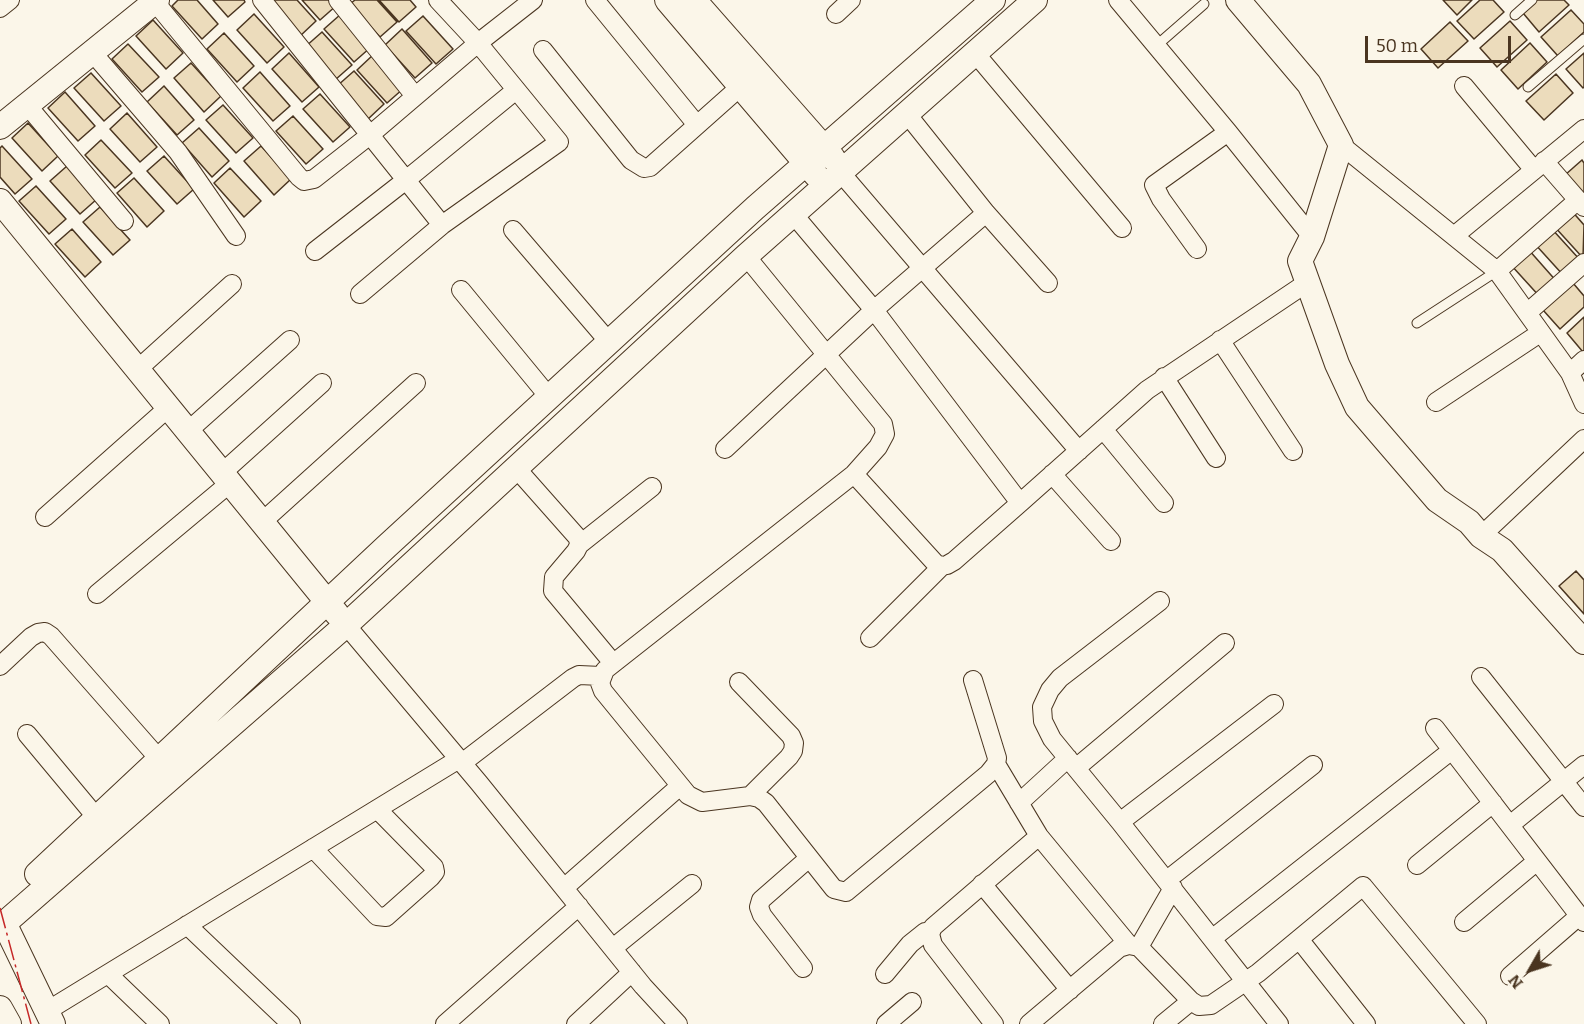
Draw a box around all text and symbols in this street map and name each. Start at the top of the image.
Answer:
scale bar [1368,24,1514,62]
text: 50 m [1376,35,1418,57]
north arrow [1500,940,1560,1000]
text: N [1504,971,1527,992]

